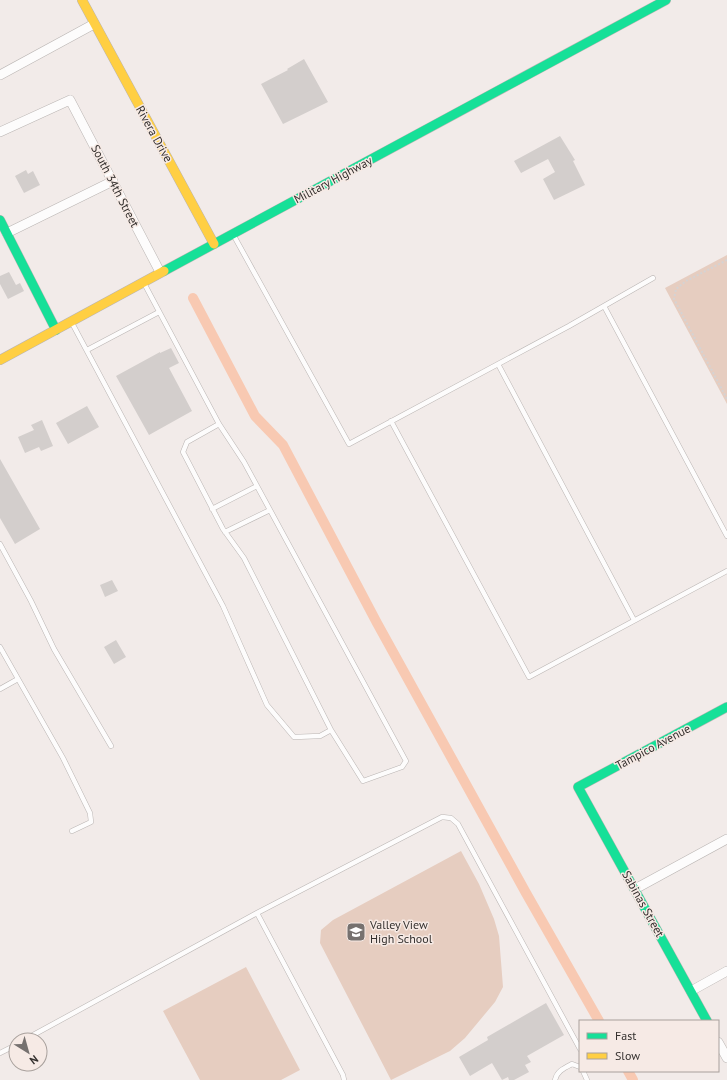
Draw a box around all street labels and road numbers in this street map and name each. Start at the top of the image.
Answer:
street label: Rivera Drive [133,103,176,165]
street label: South 34th Street [88,142,143,230]
street label: Military Highway [291,152,375,206]
street label: Tampico Avenue [613,721,693,773]
street label: Sabinas Street [619,868,668,940]

